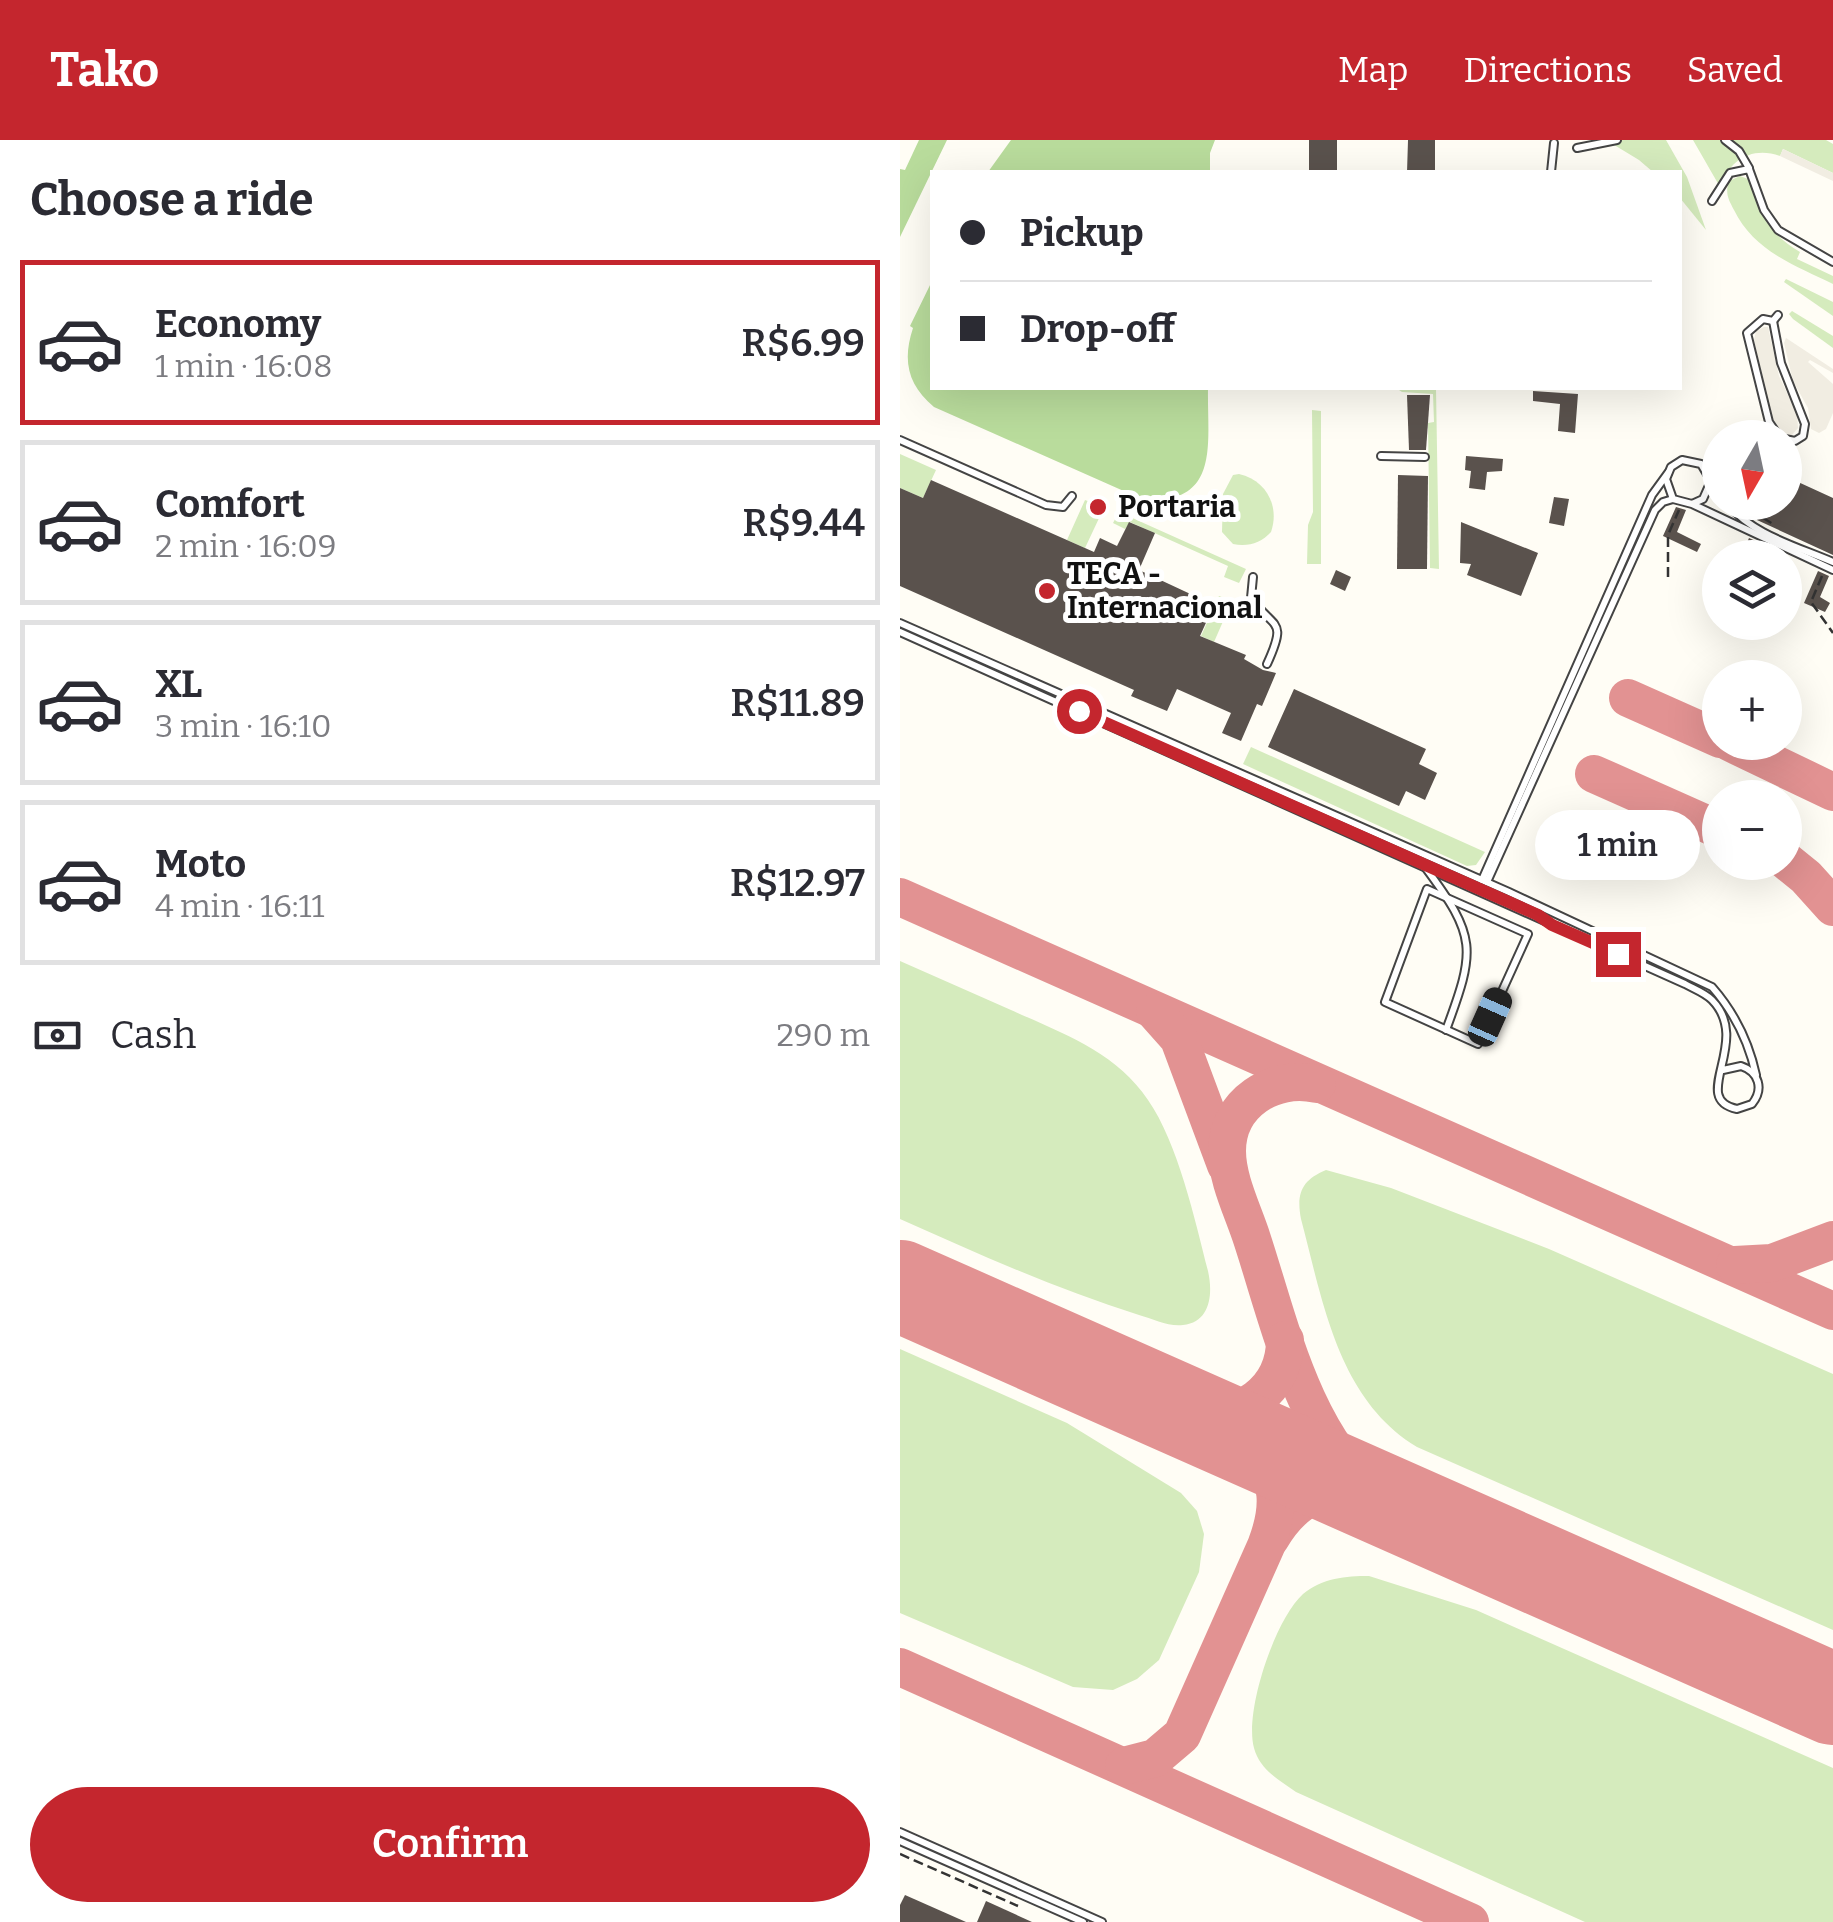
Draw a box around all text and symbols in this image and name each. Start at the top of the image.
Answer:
text: Tako [50,41,159,99]
text: Map [1338,49,1408,91]
text: Directions [1463,49,1632,91]
text: Saved [1687,49,1783,91]
text: Choose a ride [30,173,313,227]
text: Pickup [1020,210,1144,256]
icon: car [35,298,125,388]
text: Economy [155,301,321,347]
text: Drop-off [1020,306,1175,352]
text: R$6.99 [741,320,865,366]
text: 1 min · 16:08 [155,347,333,385]
north arrow [1702,420,1802,520]
map controls [1702,420,1802,880]
icon: car [35,478,125,568]
text: Comfort [155,481,305,527]
place label: Portaria [1118,489,1236,525]
marker: Portaria [1087,496,1109,518]
text: R$9.44 [742,500,865,546]
text: 2 min · 16:09 [155,527,336,565]
button: layers [1702,540,1802,640]
place label: TECA - Internacional [1067,556,1262,626]
marker: TECA - Internacional [1036,580,1058,602]
icon: car [35,658,125,748]
button: + [1702,660,1802,760]
text: XL [155,661,202,707]
text: R$11.89 [731,680,865,726]
route start [1057,689,1102,734]
text: 3 min · 16:10 [155,707,332,745]
button: − [1702,780,1802,880]
callout: 1 min [1536,809,1700,879]
text: 1 min [1577,826,1658,864]
icon: car [35,838,125,928]
text: Moto [155,841,246,887]
text: R$12.97 [730,860,865,906]
text: 4 min · 16:11 [155,887,324,925]
route end [1596,932,1641,977]
car [1464,983,1516,1051]
icon: cash [30,1008,85,1063]
text: Cash [110,1012,196,1058]
text: 290 m [776,1016,870,1054]
button: Confirm [30,1787,870,1902]

